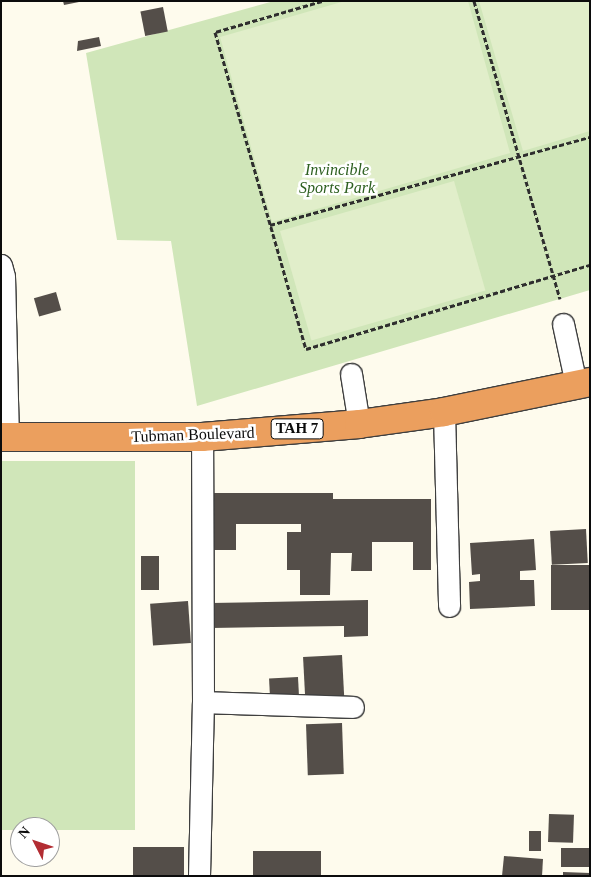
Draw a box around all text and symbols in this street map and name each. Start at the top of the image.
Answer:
park label: Invincible Sports Park [299,160,375,198]
road number: TAH 7 [270,416,324,442]
street label: Tubman Boulevard [131,423,255,447]
north arrow [10,817,60,867]
text: N [15,824,33,841]

